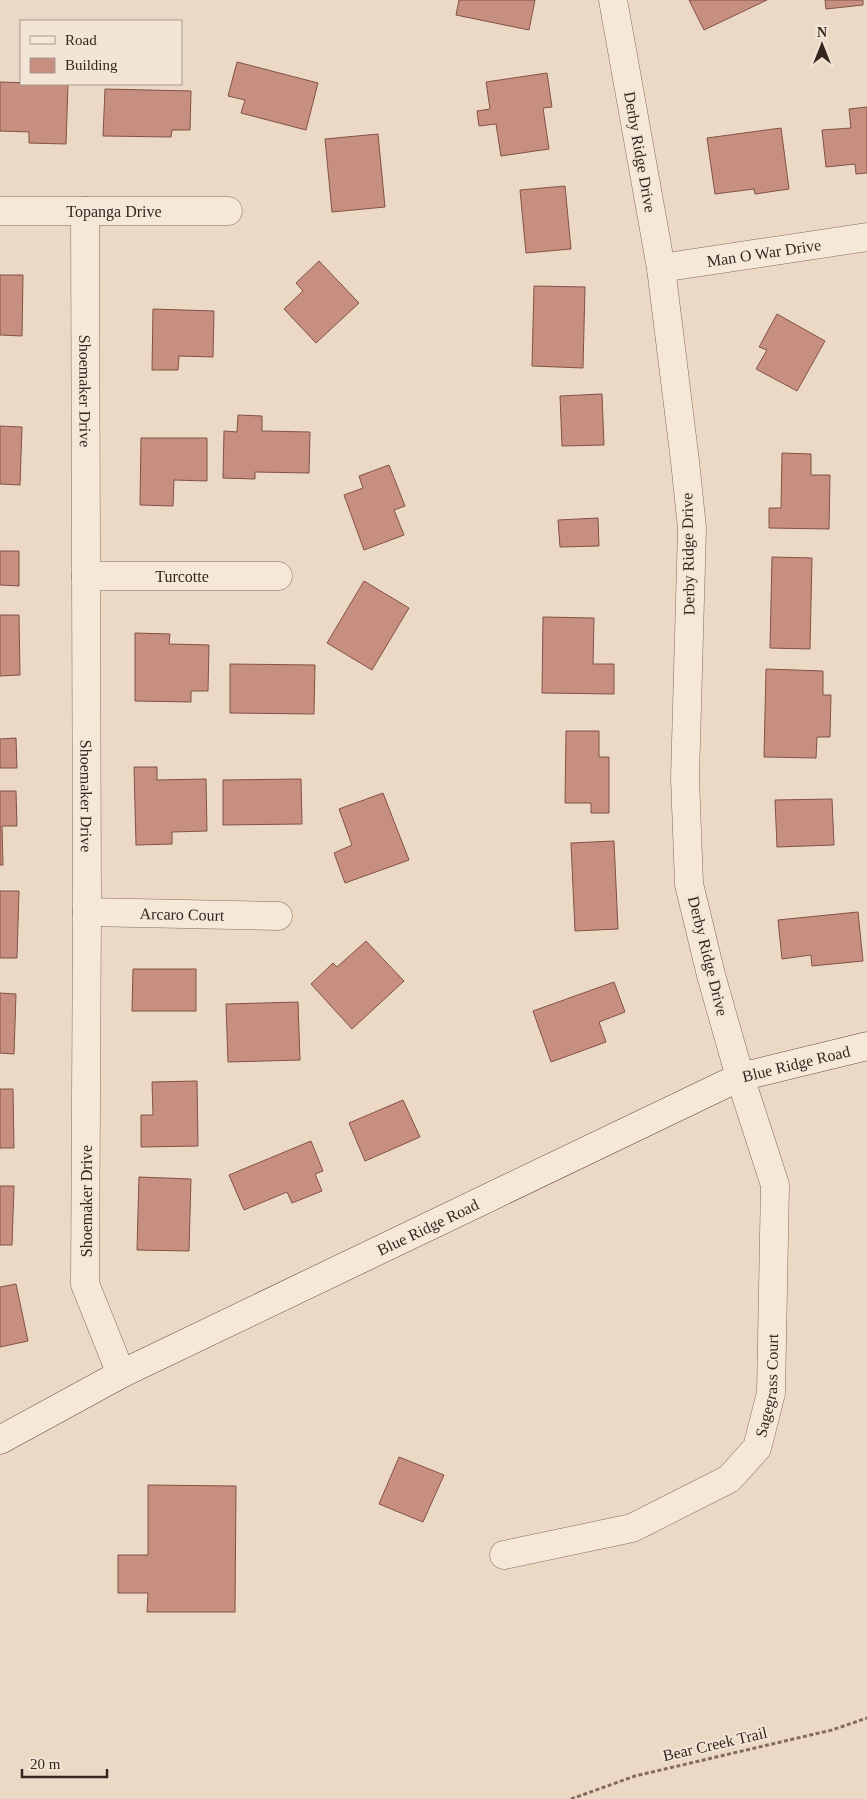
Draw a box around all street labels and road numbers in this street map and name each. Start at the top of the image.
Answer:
street label: Derby Ridge Drive [620,90,659,214]
street label: Topanga Drive [66,203,162,221]
street label: Man O War Drive [706,236,822,270]
street label: Shoemaker Drive [77,335,94,447]
street label: Derby Ridge Drive [678,493,699,615]
street label: Turcotte [155,568,209,585]
street label: Shoemaker Drive [78,740,95,852]
street label: Derby Ridge Drive [684,894,731,1018]
street label: Arcaro Court [139,905,225,923]
street label: Blue Ridge Road [740,1042,852,1085]
street label: Shoemaker Drive [78,1145,95,1257]
street label: Blue Ridge Road [374,1195,481,1258]
street label: Sagegrass Court [752,1333,781,1439]
street label: Bear Creek Trail [661,1724,769,1764]

